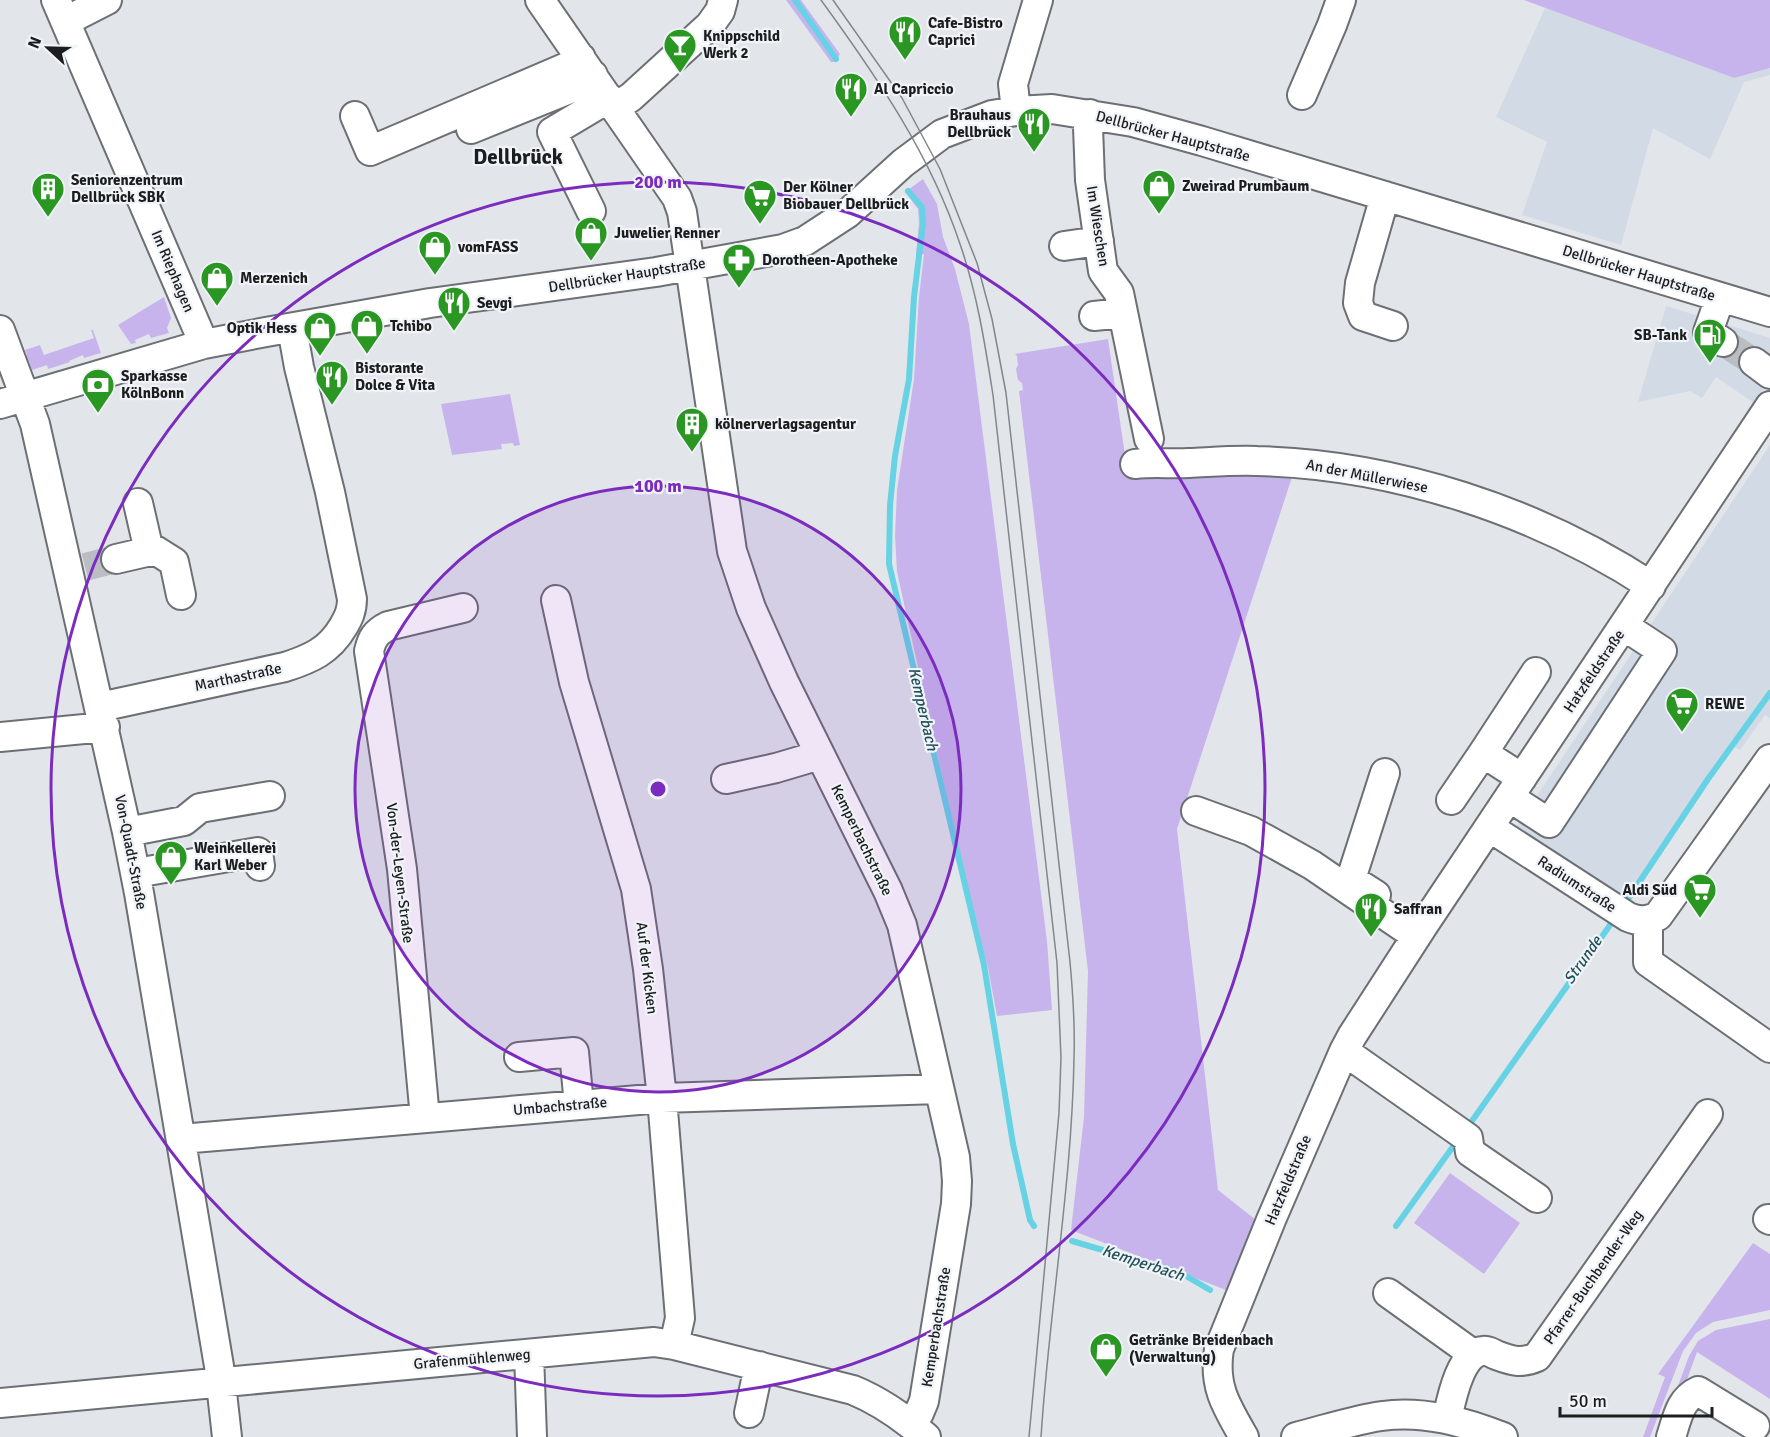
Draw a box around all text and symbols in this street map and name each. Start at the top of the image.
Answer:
restaurant icon: Cafe-Bistro Caprici [887,14,923,61]
place label: Cafe-Bistro Caprici [928,14,1003,49]
north arrow [18,18,78,78]
bar icon: Knippschild Werk 2 [662,27,698,74]
place label: Knippschild Werk 2 [703,27,780,62]
text: N [24,34,46,52]
restaurant icon: Al Capriccio [833,71,869,118]
place label: Al Capriccio [874,80,954,98]
place label: Brauhaus Dellbrück [947,106,1011,141]
restaurant icon: Brauhaus Dellbrück [1016,106,1052,153]
street label: Dellbrücker Hauptstraße [1094,107,1252,165]
district label: Dellbrück [473,144,563,170]
shop icon: Zweirad Prumbaum [1141,168,1177,215]
building icon: Seniorenzentrum Dellbrück SBK [30,171,66,218]
place label: Seniorenzentrum Dellbrück SBK [71,171,183,206]
text: 200 m [634,171,682,193]
place label: Zweirad Prumbaum [1182,177,1309,195]
supermarket icon: Der Kölner Biobauer Dellbrück [742,178,778,225]
place label: Der Kölner Biobauer Dellbrück [783,178,909,213]
street label: Im Wieschen [1083,184,1113,268]
shop icon: Juwelier Renner [573,215,609,262]
place label: Juwelier Renner [614,224,720,242]
street label: Im Riephagen [148,227,198,315]
shop icon: vomFASS [417,229,453,276]
place label: vomFASS [457,238,518,256]
street label: Dellbrücker Hauptstraße [1560,241,1718,305]
pharmacy icon: Dorotheen-Apotheke [721,242,757,289]
place label: Dorotheen-Apotheke [762,251,898,269]
street label: Dellbrücker Hauptstraße [547,254,707,296]
shop icon: Merzenich [199,260,235,307]
place label: Merzenich [240,269,308,287]
restaurant icon: Sevgi [436,285,472,332]
place label: Sevgi [477,294,512,312]
shop icon: Tchibo [349,308,385,355]
shop icon: Optik Hess [302,310,338,357]
place label: Tchibo [390,317,432,335]
fuel station icon: SB-Tank [1692,317,1728,364]
place label: Optik Hess [227,319,297,337]
place label: SB-Tank [1634,326,1687,344]
restaurant icon: Bistorante Dolce & Vita [314,359,350,406]
place label: Bistorante Dolce & Vita [355,359,435,394]
bank icon: Sparkasse KölnBonn [80,367,116,414]
place label: Sparkasse KölnBonn [121,367,187,402]
building icon: kölnerverlagsagentur [674,406,710,453]
place label: kölnerverlagsagentur [715,415,856,433]
street label: An der Müllerwiese [1305,455,1429,497]
text: 100 m [634,475,682,497]
street label: Hatzfeldstraße [1560,626,1628,716]
street label: Marthastraße [193,659,283,695]
water label: Kemperbach [904,665,943,754]
supermarket icon: REWE [1664,686,1700,733]
place label: REWE [1705,695,1745,713]
centre of rings [648,779,668,799]
street label: Kemperbachstraße [827,781,897,899]
street label: Von-Quadt-Straße [111,793,151,911]
street label: Von-der-Leyen-Straße [382,802,418,944]
shop icon: Weinkellerei Karl Weber [153,839,189,886]
place label: Weinkellerei Karl Weber [194,839,276,874]
street label: Radiumstraße [1534,852,1620,916]
supermarket icon: Aldi Süd [1682,872,1718,919]
place label: Aldi Süd [1622,881,1677,899]
restaurant icon: Saffran [1353,891,1389,938]
place label: Saffran [1394,900,1442,918]
street label: Auf der Kicken [632,921,662,1015]
water label: Strunde [1559,931,1607,988]
street label: Umbachstraße [512,1093,608,1119]
street label: Hatzfeldstraße [1261,1132,1315,1228]
street label: Pfarrer-Buchbender-Weg [1540,1206,1646,1348]
water label: Kemperbach [1099,1240,1188,1286]
street label: Kemperbachstraße [918,1266,954,1388]
shop icon: Getränke Breidenbach (Verwaltung) [1088,1331,1124,1378]
place label: Getränke Breidenbach (Verwaltung) [1129,1331,1273,1366]
street label: Grafenmühlenweg [413,1345,531,1373]
scale bar [1560,1380,1712,1418]
text: 50 m [1569,1390,1607,1412]

